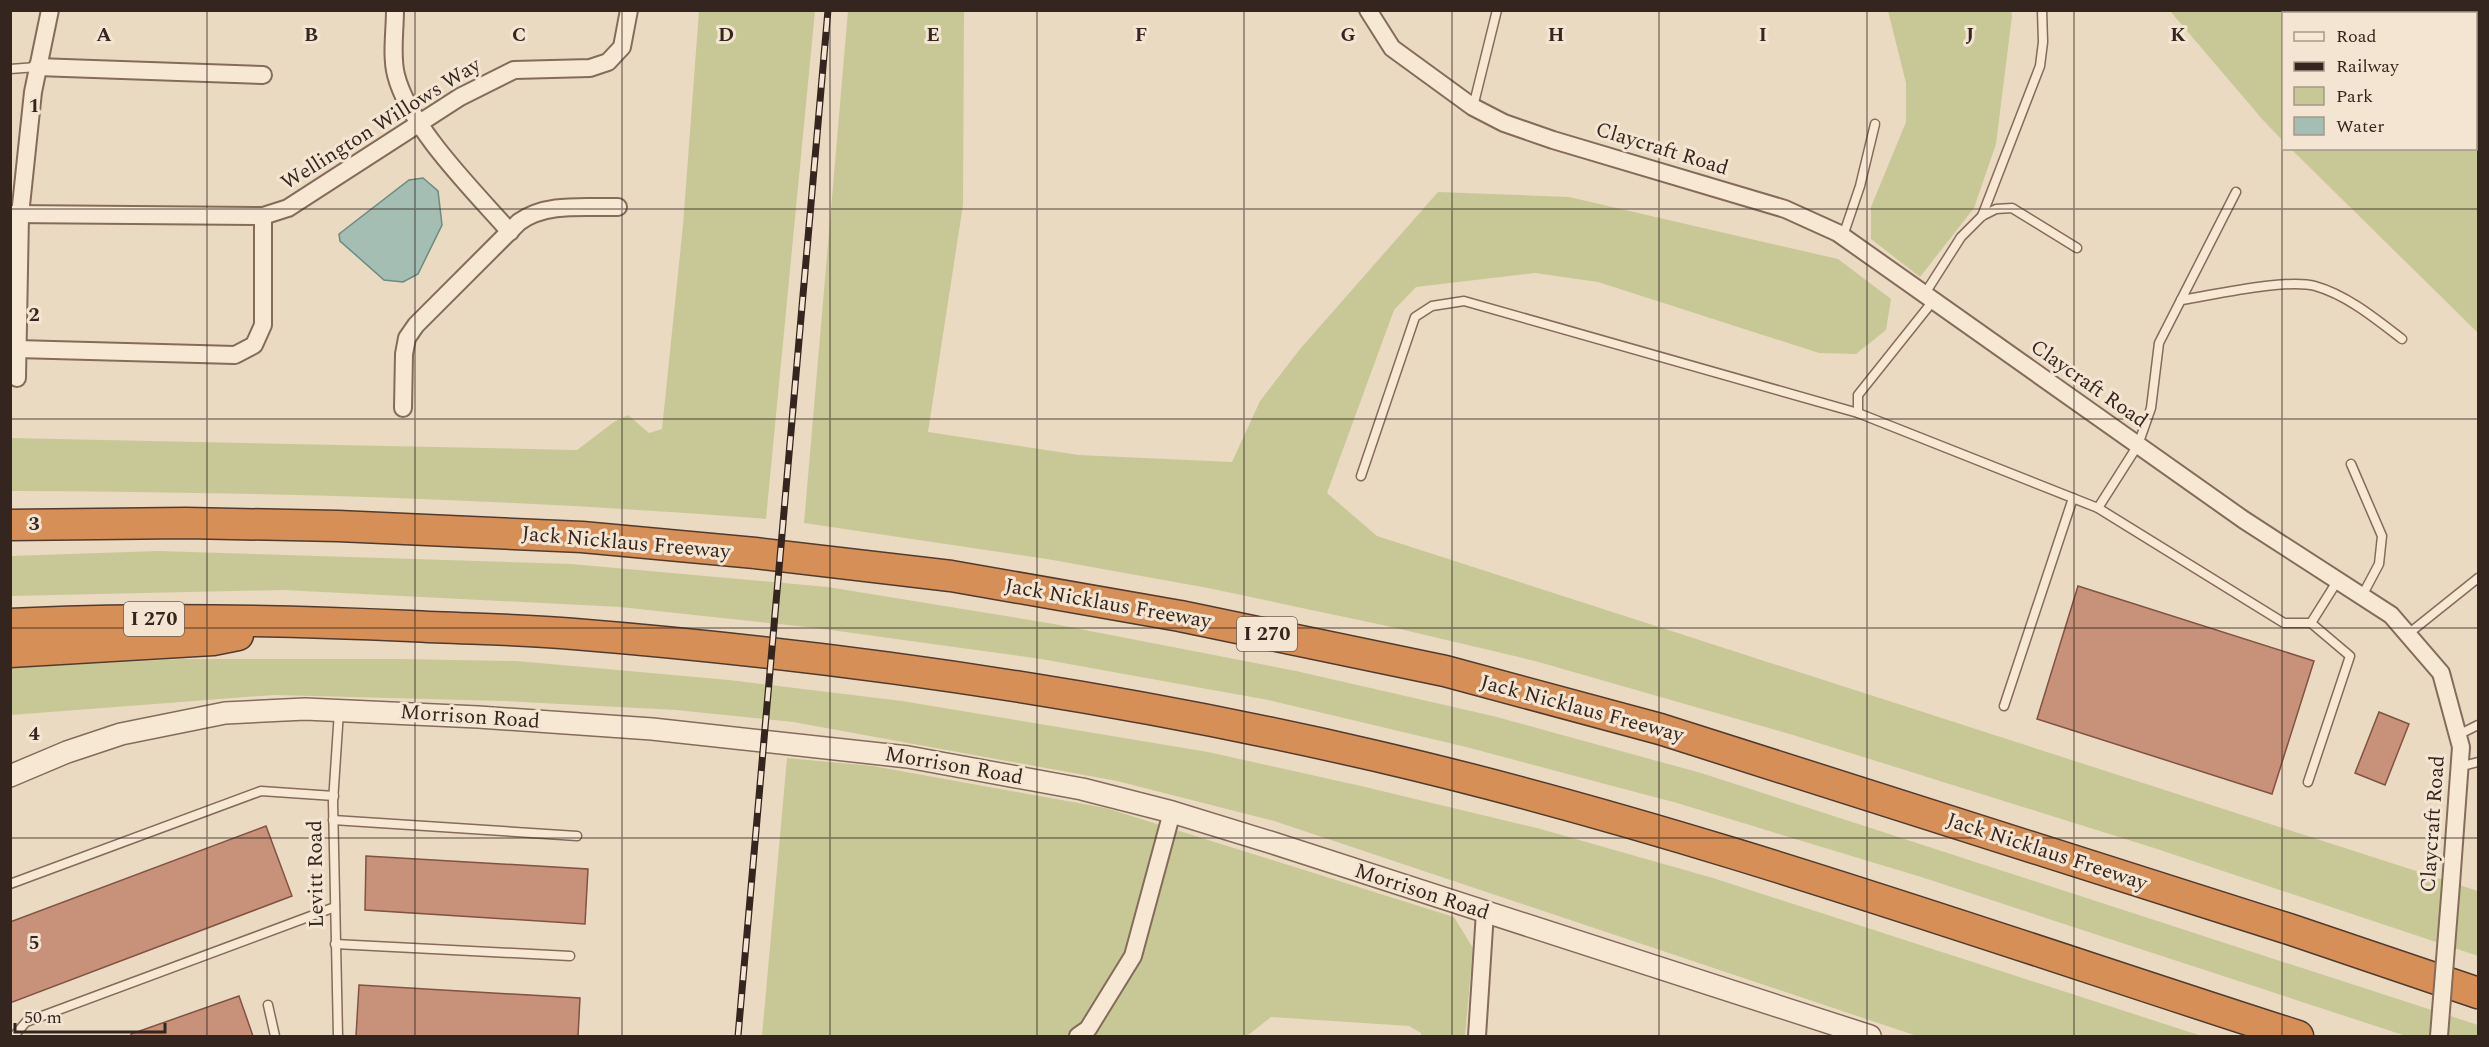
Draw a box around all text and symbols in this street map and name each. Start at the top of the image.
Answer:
legend [2282,12,2477,150]
text: A [96,20,112,50]
text: B [304,20,318,50]
text: C [512,20,526,50]
text: D [718,20,734,50]
text: E [926,20,940,50]
text: F [1135,20,1147,50]
text: G [1340,20,1356,50]
text: H [1548,20,1564,50]
text: I [1759,20,1767,50]
text: J [1966,20,1974,50]
text: K [2170,20,2186,50]
text: Road [2336,23,2377,50]
street label: Wellington Willows Way [275,49,488,199]
text: Railway [2336,53,2400,80]
text: Park [2336,83,2373,110]
text: 1 [28,91,40,121]
text: Water [2336,113,2384,140]
street label: Claycraft Road [1592,114,1732,184]
text: 2 [28,300,40,330]
street label: Claycraft Road [2023,331,2155,437]
text: 3 [28,509,40,539]
street label: Jack Nicklaus Freeway [520,518,733,568]
street label: Jack Nicklaus Freeway [1002,570,1215,638]
road number: I 270 [124,602,184,636]
road number: I 270 [1237,617,1297,651]
street label: Jack Nicklaus Freeway [1477,666,1688,752]
street label: Morrison Road [399,696,541,738]
text: 4 [28,719,40,749]
street label: Morrison Road [882,738,1026,794]
street label: Claycraft Road [2412,754,2454,894]
street label: Jack Nicklaus Freeway [1943,804,2152,900]
street label: Levitt Road [299,820,333,928]
street label: Morrison Road [1351,855,1493,929]
text: 5 [28,928,40,958]
scale bar [15,996,165,1034]
text: 50 m [24,1004,62,1031]

